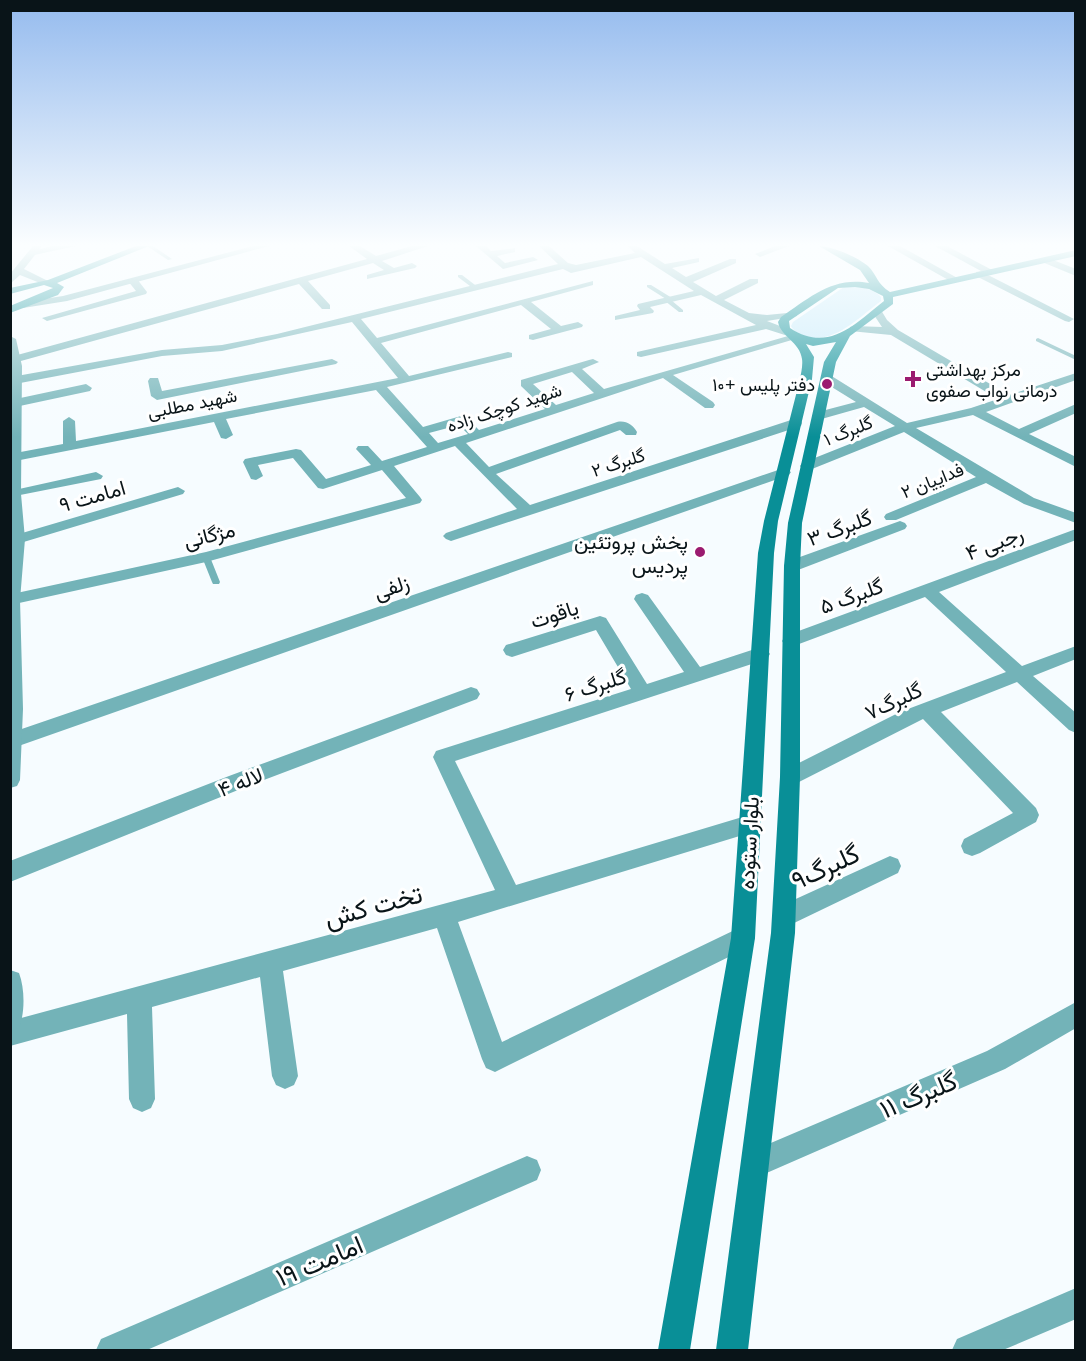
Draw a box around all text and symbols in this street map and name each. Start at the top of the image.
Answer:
place label: مرکز بهداشتی درمانی نواب صفوی [926,358,1057,402]
marker: مرکز بهداشتی درمانی نواب صفوی [904,370,922,388]
place label: دفتر پلیس +۱۰ [712,373,815,397]
marker: دفتر پلیس +۱۰ [820,377,834,391]
street label: شهید کوچک زاده [444,378,565,438]
street label: شهید مطلبی [145,384,239,423]
street label: گلبرگ ۱ [820,410,876,451]
street label: گلبرگ ۲ [588,443,648,482]
street label: فداییان ۲ [897,458,967,502]
street label: امامت ۹ [56,474,128,516]
street label: گلبرگ ۳ [803,504,875,552]
street label: مژگانی [181,516,238,554]
street label: رجبی ۴ [962,520,1027,566]
place label: پخش پروتئین پردیس [574,528,688,580]
marker: پخش پروتئین پردیس [693,545,707,559]
street label: زلفی [370,568,413,606]
street label: گلبرگ ۵ [816,572,887,620]
street label: یاقوت [527,593,582,634]
street label: گلبرگ ۶ [561,662,630,708]
street label: گلبرگ۷ [860,676,926,726]
street label: لاله ۴ [214,761,266,801]
street label: بلوار ستوده [733,796,765,890]
street label: گلبرگ۹ [786,836,865,897]
street label: تخت کش [320,877,426,934]
street label: گلبرگ ۱۱ [875,1063,962,1125]
street label: امامت ۱۹ [271,1227,367,1293]

